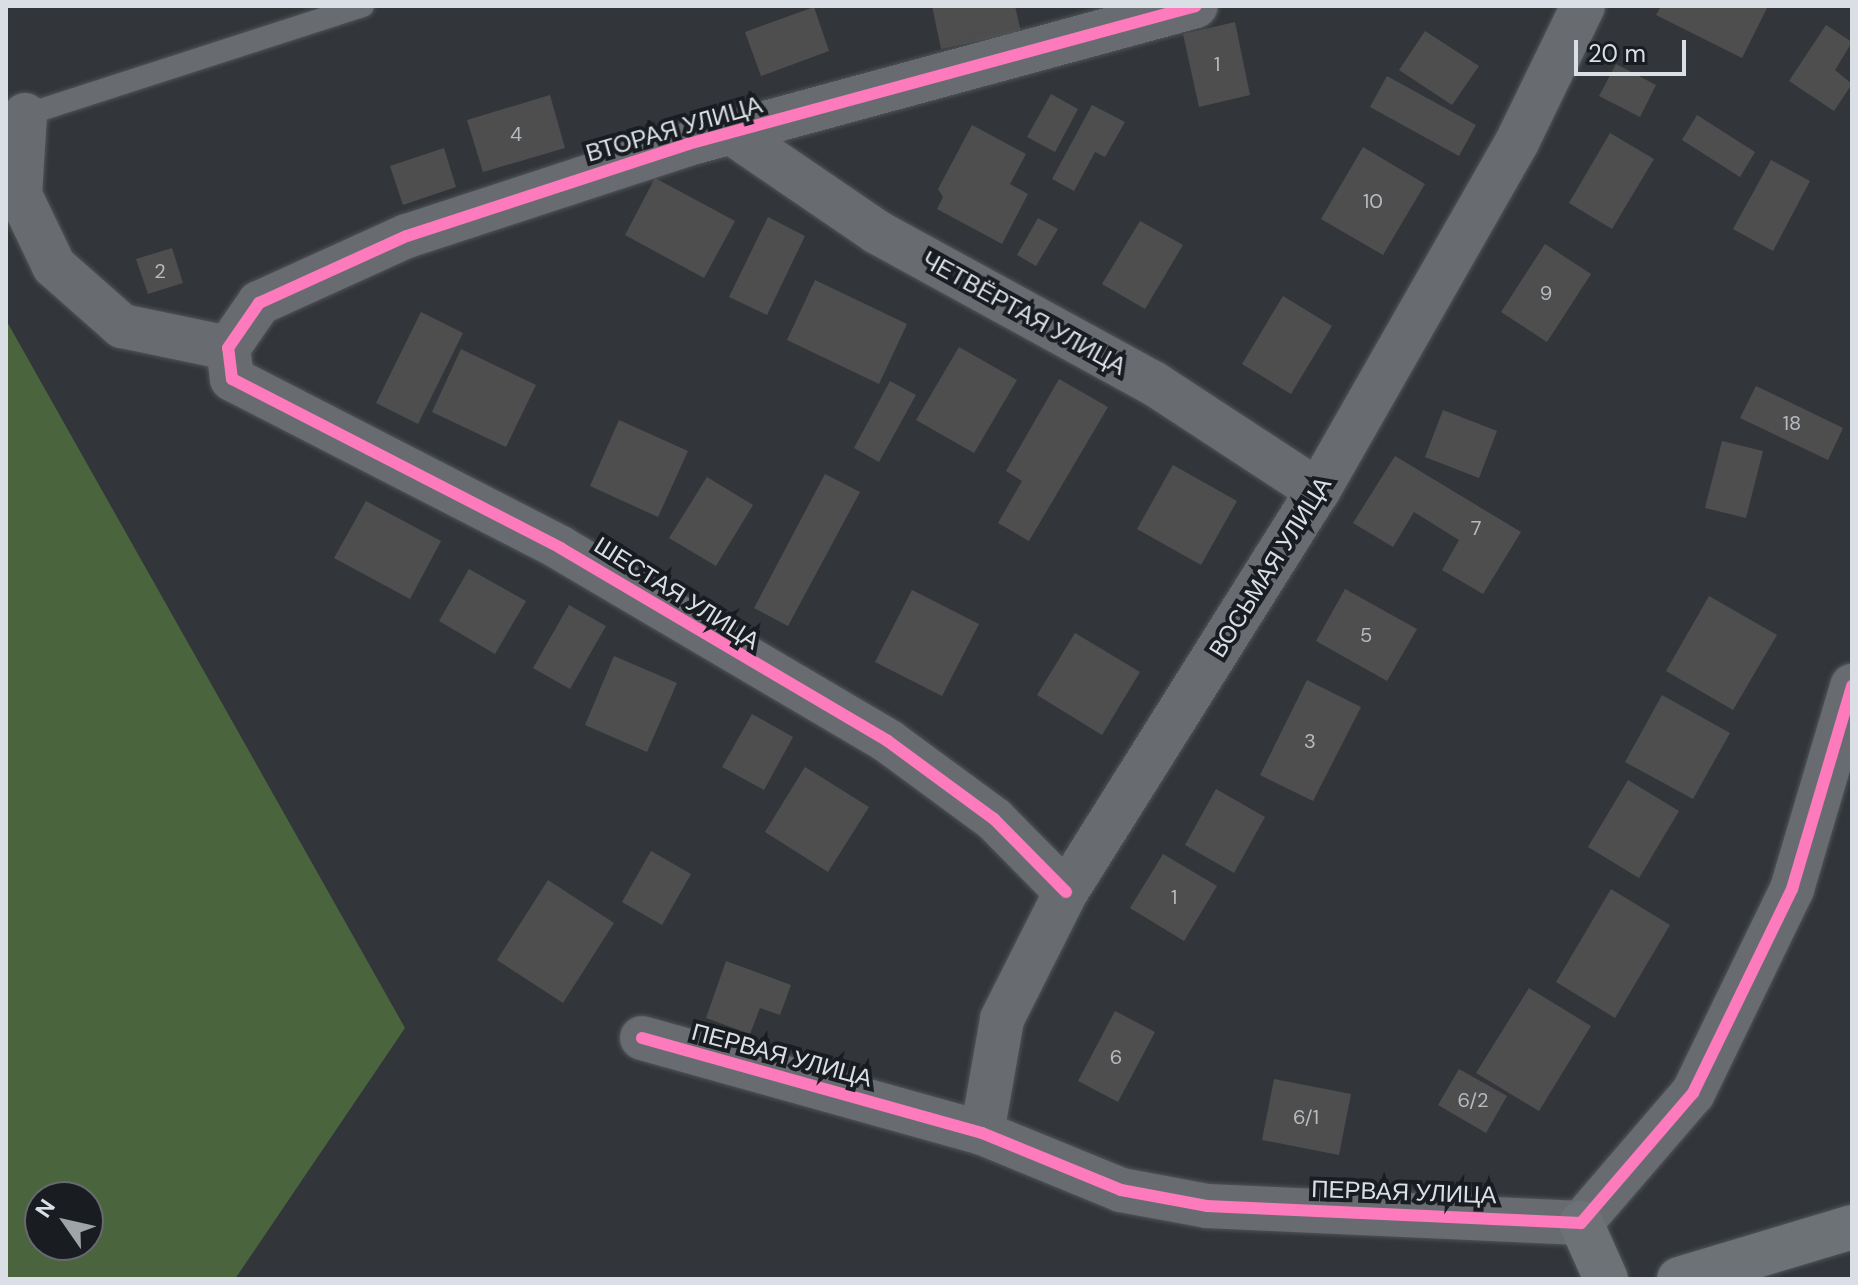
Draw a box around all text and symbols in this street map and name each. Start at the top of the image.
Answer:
scale bar [1578,24,1690,74]
text: 20 m [1588,38,1646,69]
house number: 1 [1214,52,1220,76]
street label: ВТОРАЯ УЛИЦА [583,90,765,168]
house number: 4 [510,122,522,146]
house number: 10 [1363,189,1383,213]
street label: ЧЕТВЁРТАЯ УЛИЦА [917,245,1131,381]
house number: 2 [154,259,166,283]
house number: 9 [1540,281,1552,305]
house number: 18 [1783,411,1801,435]
street label: ВОСЬМАЯ УЛИЦА [1203,471,1337,663]
house number: 7 [1471,516,1481,540]
street label: ШЕСТАЯ УЛИЦА [589,531,765,655]
house number: 5 [1360,623,1372,647]
house number: 3 [1304,729,1316,753]
house number: 1 [1171,885,1177,909]
street label: ПЕРВАЯ УЛИЦА [689,1017,875,1093]
house number: 6 [1110,1045,1122,1069]
house number: 6/2 [1457,1088,1489,1112]
house number: 6/1 [1293,1105,1319,1129]
street label: ПЕРВАЯ УЛИЦА [1311,1174,1497,1210]
north arrow [24,1181,104,1261]
text: N [29,1194,62,1223]

